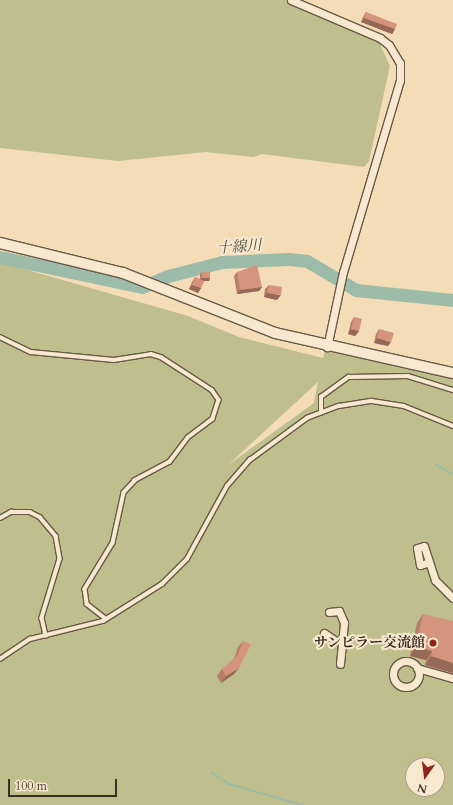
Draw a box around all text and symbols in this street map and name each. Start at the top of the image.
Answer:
water label: 十線川 [216,236,262,258]
place label: サンピラー交流館 [313,635,425,651]
marker: サンピラー交流館 [428,638,438,648]
north arrow [405,757,445,797]
scale bar [10,771,119,797]
text: 100 m [15,778,47,794]
text: N [416,780,429,797]

